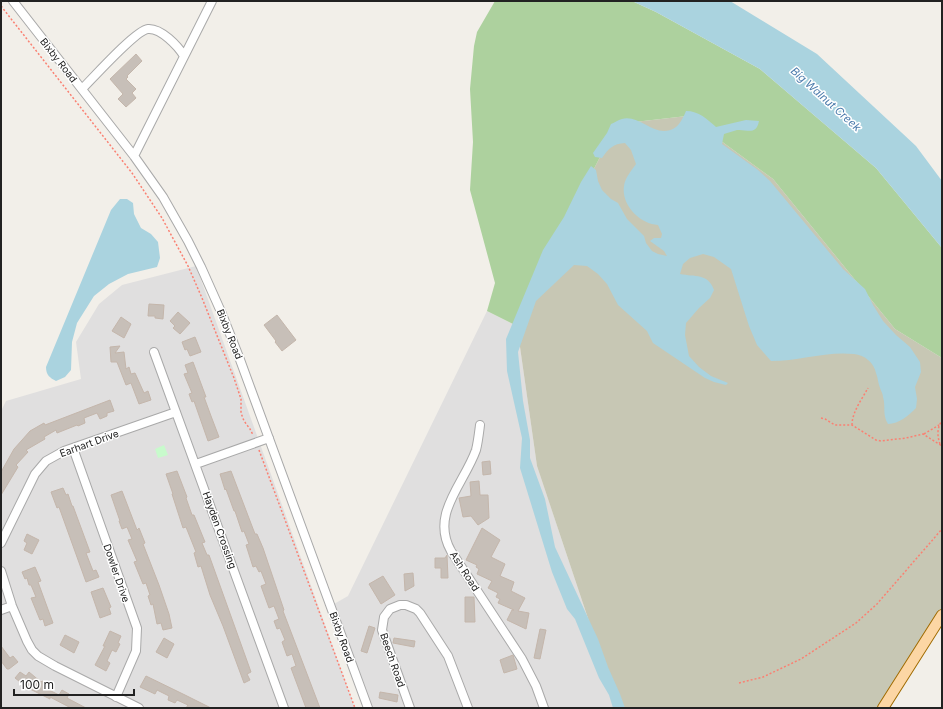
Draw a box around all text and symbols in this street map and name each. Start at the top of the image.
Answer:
street label: Bixby Road [38,35,80,85]
water label: Big Walnut Creek [788,64,865,135]
street label: Bixby Road [215,307,245,361]
street label: Earhart Drive [58,427,120,459]
street label: Hayden Crossing [201,490,239,570]
street label: Dowler Drive [101,542,133,604]
street label: Ash Road [448,549,482,593]
street label: Bixby Road [327,610,357,664]
street label: Beech Road [378,631,408,689]
scale bar [14,671,134,697]
text: 100 m [20,677,54,692]

